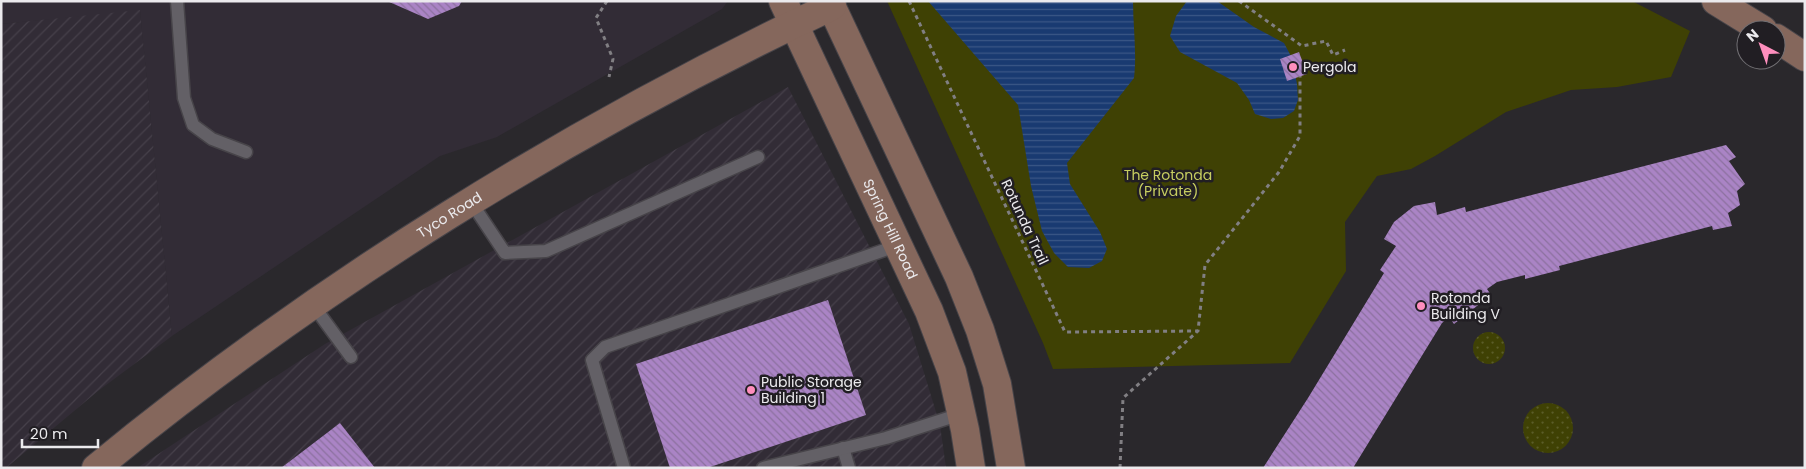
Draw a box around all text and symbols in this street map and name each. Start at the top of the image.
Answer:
north arrow [1736,20,1786,70]
text: N [1742,24,1763,46]
place label: Pergola [1303,57,1356,77]
marker: Pergola [1287,61,1299,73]
park label: The Rotonda (Private) [1124,165,1212,201]
street label: Spring Hill Road [858,176,923,282]
street label: Rotunda Trail [996,176,1054,268]
street label: Tyco Road [413,187,486,243]
place label: Rotonda Building V [1431,288,1500,324]
marker: Rotonda Building V [1415,300,1427,312]
place label: Public Storage Building 1 [761,372,862,408]
marker: Public Storage Building 1 [745,384,757,396]
scale bar [22,416,99,448]
text: 20 m [30,423,68,444]

